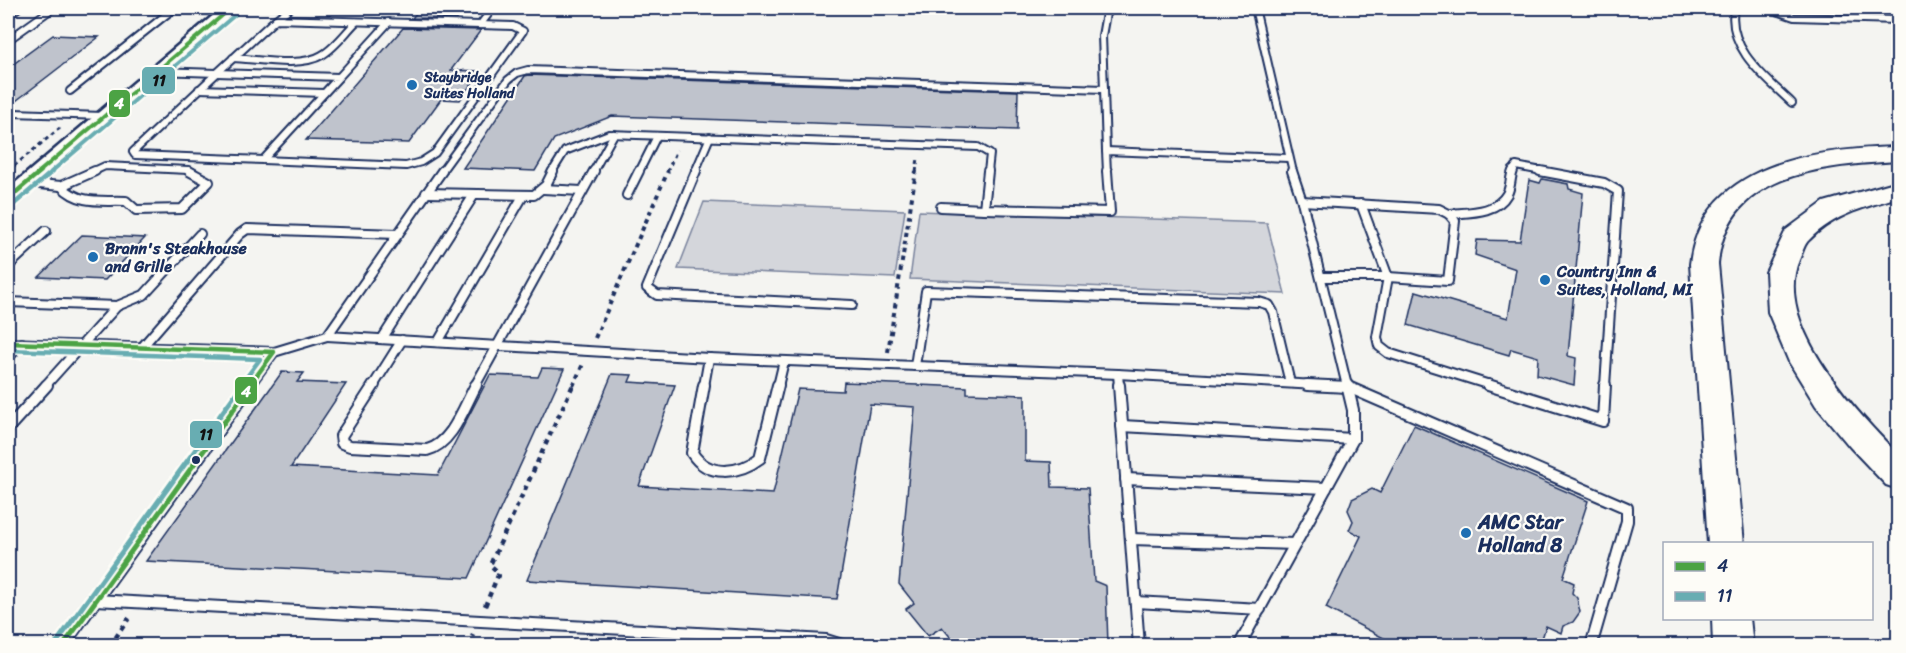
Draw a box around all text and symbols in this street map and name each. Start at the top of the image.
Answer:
place label: Staybridge Suites Holland [423,65,516,106]
line badge: 11 [141,66,176,95]
text: 11 [152,66,166,95]
marker: Staybridge Suites Holland [405,78,419,92]
line badge: 4 [108,89,131,118]
text: 4 [113,89,124,118]
place label: Brann's Steakhouse and Grille [104,234,248,281]
marker: Brann's Steakhouse and Grille [86,250,100,264]
place label: Country Inn & Suites, Holland, MI [1556,257,1694,304]
marker: Country Inn & Suites, Holland, MI [1538,273,1552,287]
line badge: 4 [234,376,258,405]
text: 4 [240,377,251,406]
line badge: 11 [189,420,223,449]
text: 11 [199,420,213,449]
unlabelled marker [190,454,202,466]
place label: AMC Star Holland 8 [1477,505,1565,563]
marker: AMC Star Holland 8 [1459,526,1473,540]
legend [1663,542,1873,620]
text: 4 [1717,550,1728,582]
text: 11 [1717,580,1733,612]

